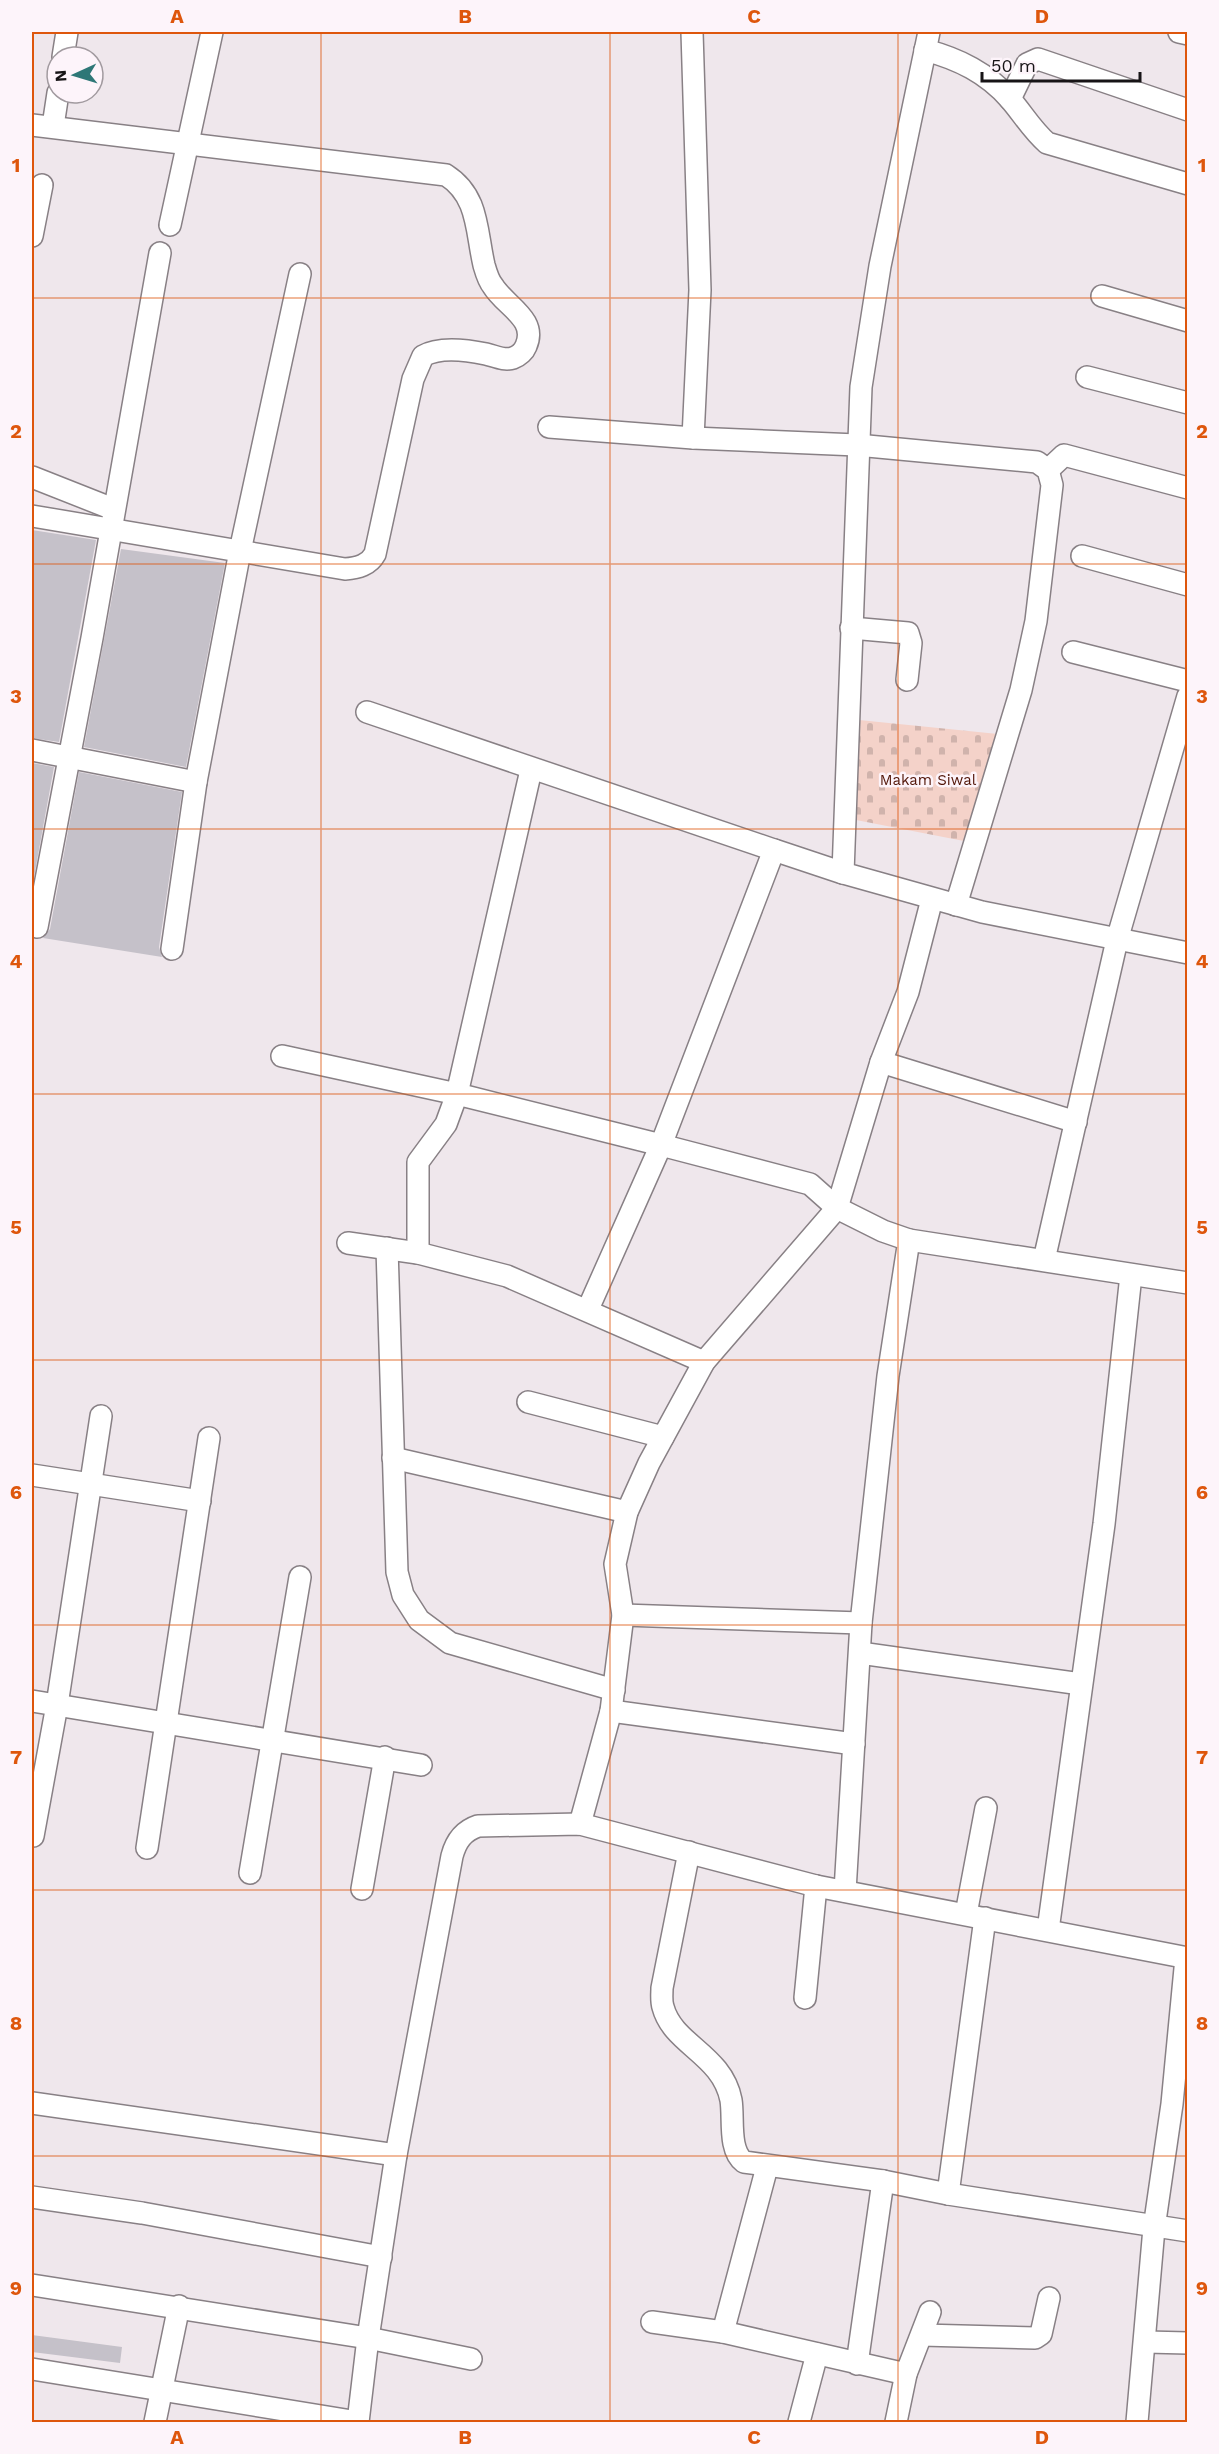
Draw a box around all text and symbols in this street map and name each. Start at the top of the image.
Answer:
text: A [170,4,184,28]
text: B [458,4,472,28]
text: C [747,4,761,28]
text: D [1035,4,1049,28]
north arrow [45,45,105,105]
scale bar [982,45,1140,83]
text: 50 m [991,55,1036,76]
text: N [51,69,70,83]
text: 1 [12,153,20,177]
text: 1 [1198,153,1206,177]
text: 2 [10,419,22,443]
text: 2 [1196,419,1208,443]
text: 3 [10,684,22,708]
text: 3 [1196,684,1208,708]
park label: Makam Siwal [880,771,977,789]
text: 4 [10,949,23,973]
text: 4 [1196,949,1209,973]
text: 5 [10,1215,22,1239]
text: 5 [1196,1215,1208,1239]
text: 6 [10,1480,22,1504]
text: 6 [1196,1480,1208,1504]
text: 7 [10,1745,22,1769]
text: 7 [1196,1745,1208,1769]
text: 8 [10,2011,22,2035]
text: 8 [1196,2011,1208,2035]
text: 9 [10,2276,22,2300]
text: 9 [1196,2276,1208,2300]
text: A [170,2425,184,2449]
text: B [458,2425,472,2449]
text: C [747,2425,761,2449]
text: D [1035,2425,1049,2449]

